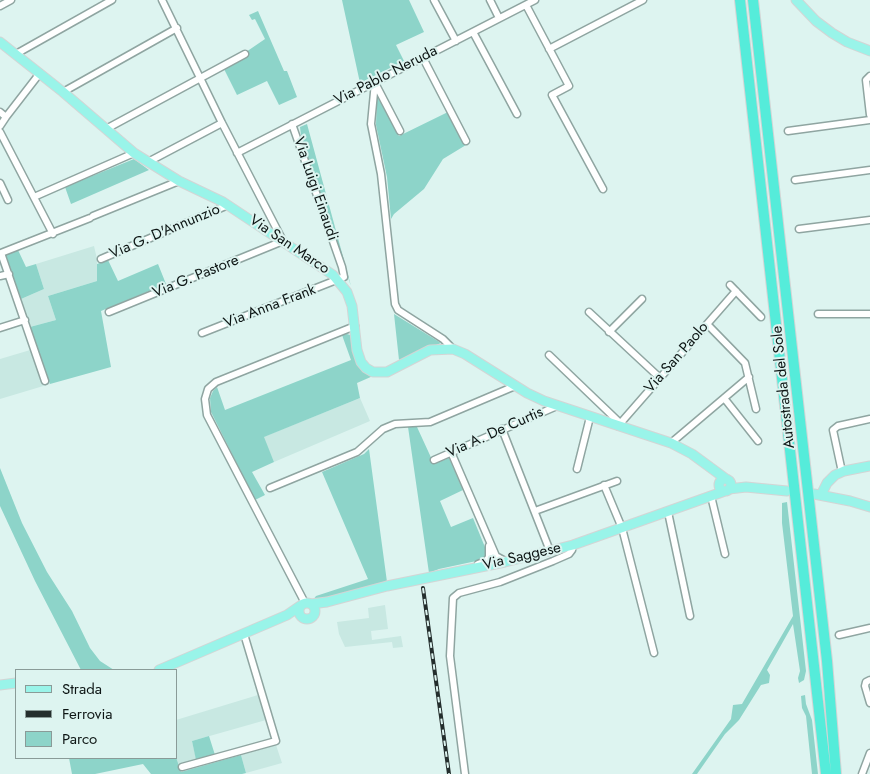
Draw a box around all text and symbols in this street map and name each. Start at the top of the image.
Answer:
street label: Via Pablo Neruda [331,42,441,110]
street label: Via Luigi Einaudi [289,135,341,243]
street label: Via G. D'Annunzio [107,201,223,263]
street label: Via San Marco [245,212,333,278]
street label: Via G. Pastore [150,252,242,302]
street label: Via Anna Frank [222,281,318,333]
street label: Via San Paolo [641,319,713,397]
street label: Autostrada del Sole [769,325,799,449]
street label: Via A. De Curtis [444,404,546,462]
street label: Via Saggese [481,539,563,575]
legend [15,669,178,759]
text: Strada [62,678,102,700]
text: Ferrovia [62,703,113,725]
text: Parco [62,728,97,750]

